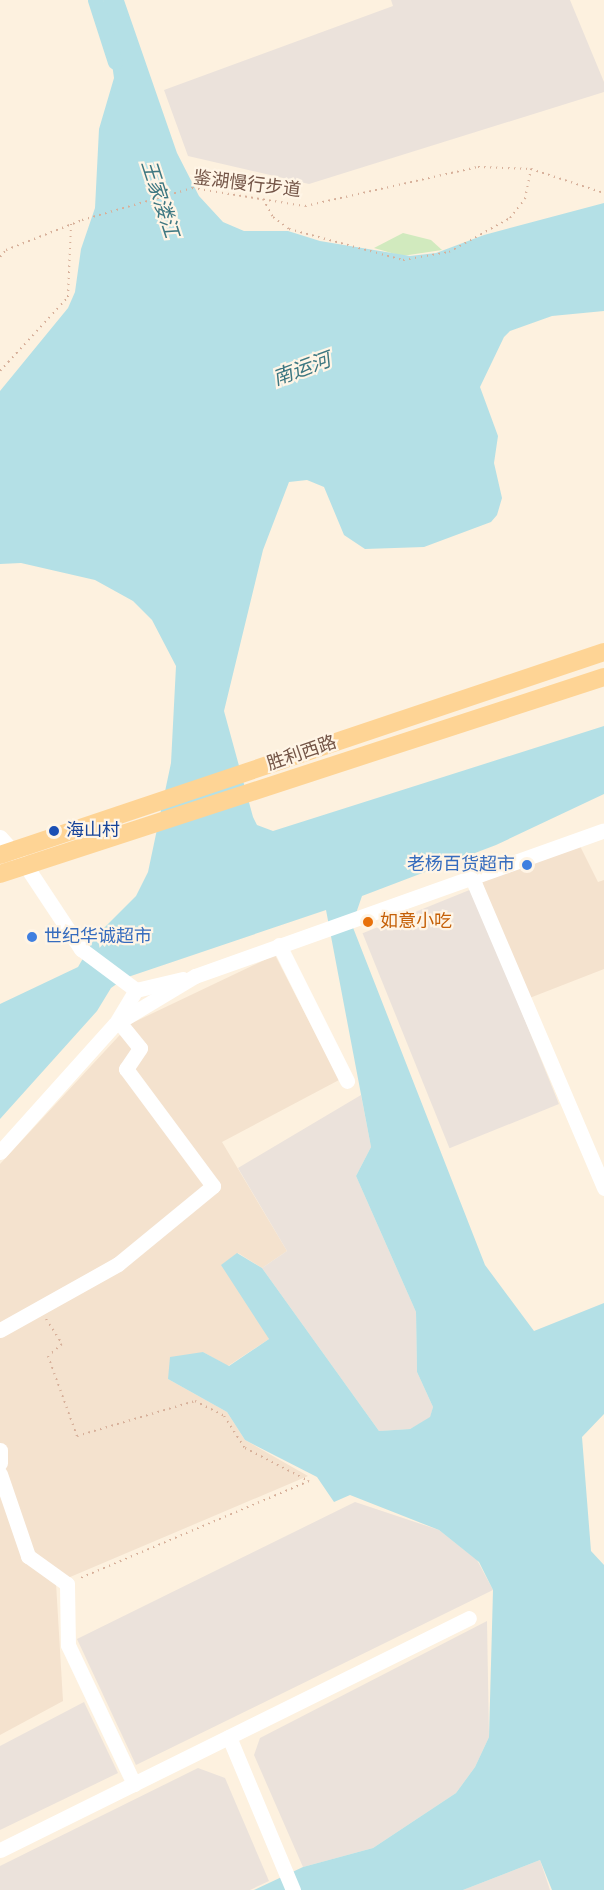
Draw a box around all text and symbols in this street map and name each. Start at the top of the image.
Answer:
water label: 王家溇江 [135,157,183,241]
street label: 鉴湖慢行步道 [192,168,302,202]
water label: 南运河 [270,348,334,392]
street label: 胜利西路 [264,732,340,776]
place label: 海山村 [66,820,120,842]
marker: 海山村 [47,824,61,838]
place label: 老杨百货超市 [407,854,515,876]
marker: 老杨百货超市 [520,858,534,872]
place label: 如意小吃 [380,911,452,933]
marker: 如意小吃 [361,915,375,929]
place label: 世纪华诚超市 [44,926,152,948]
marker: 世纪华诚超市 [25,930,39,944]

